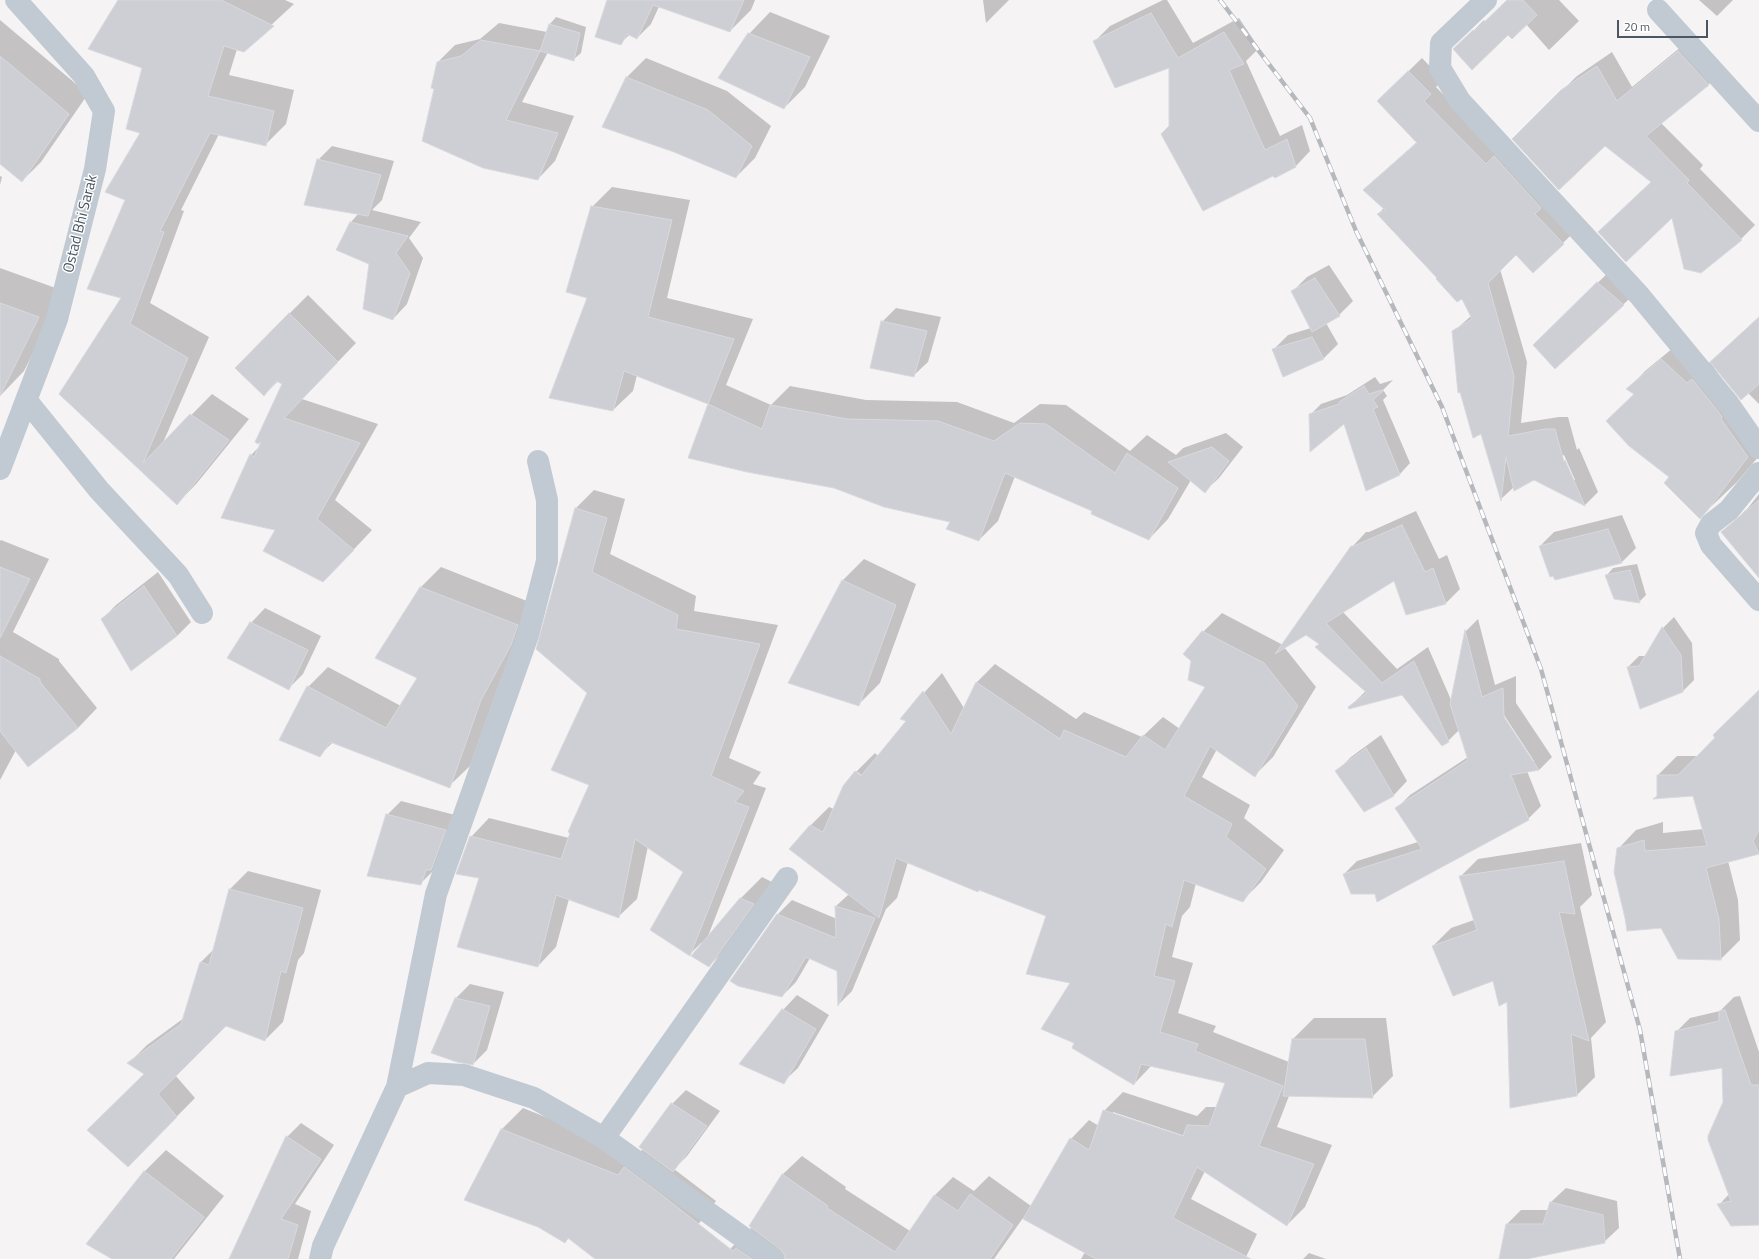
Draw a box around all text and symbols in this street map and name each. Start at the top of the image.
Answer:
scale bar [1619,12,1710,38]
text: 20 m [1624,17,1650,36]
street label: Ostad Bhi Sarak [60,173,102,275]

